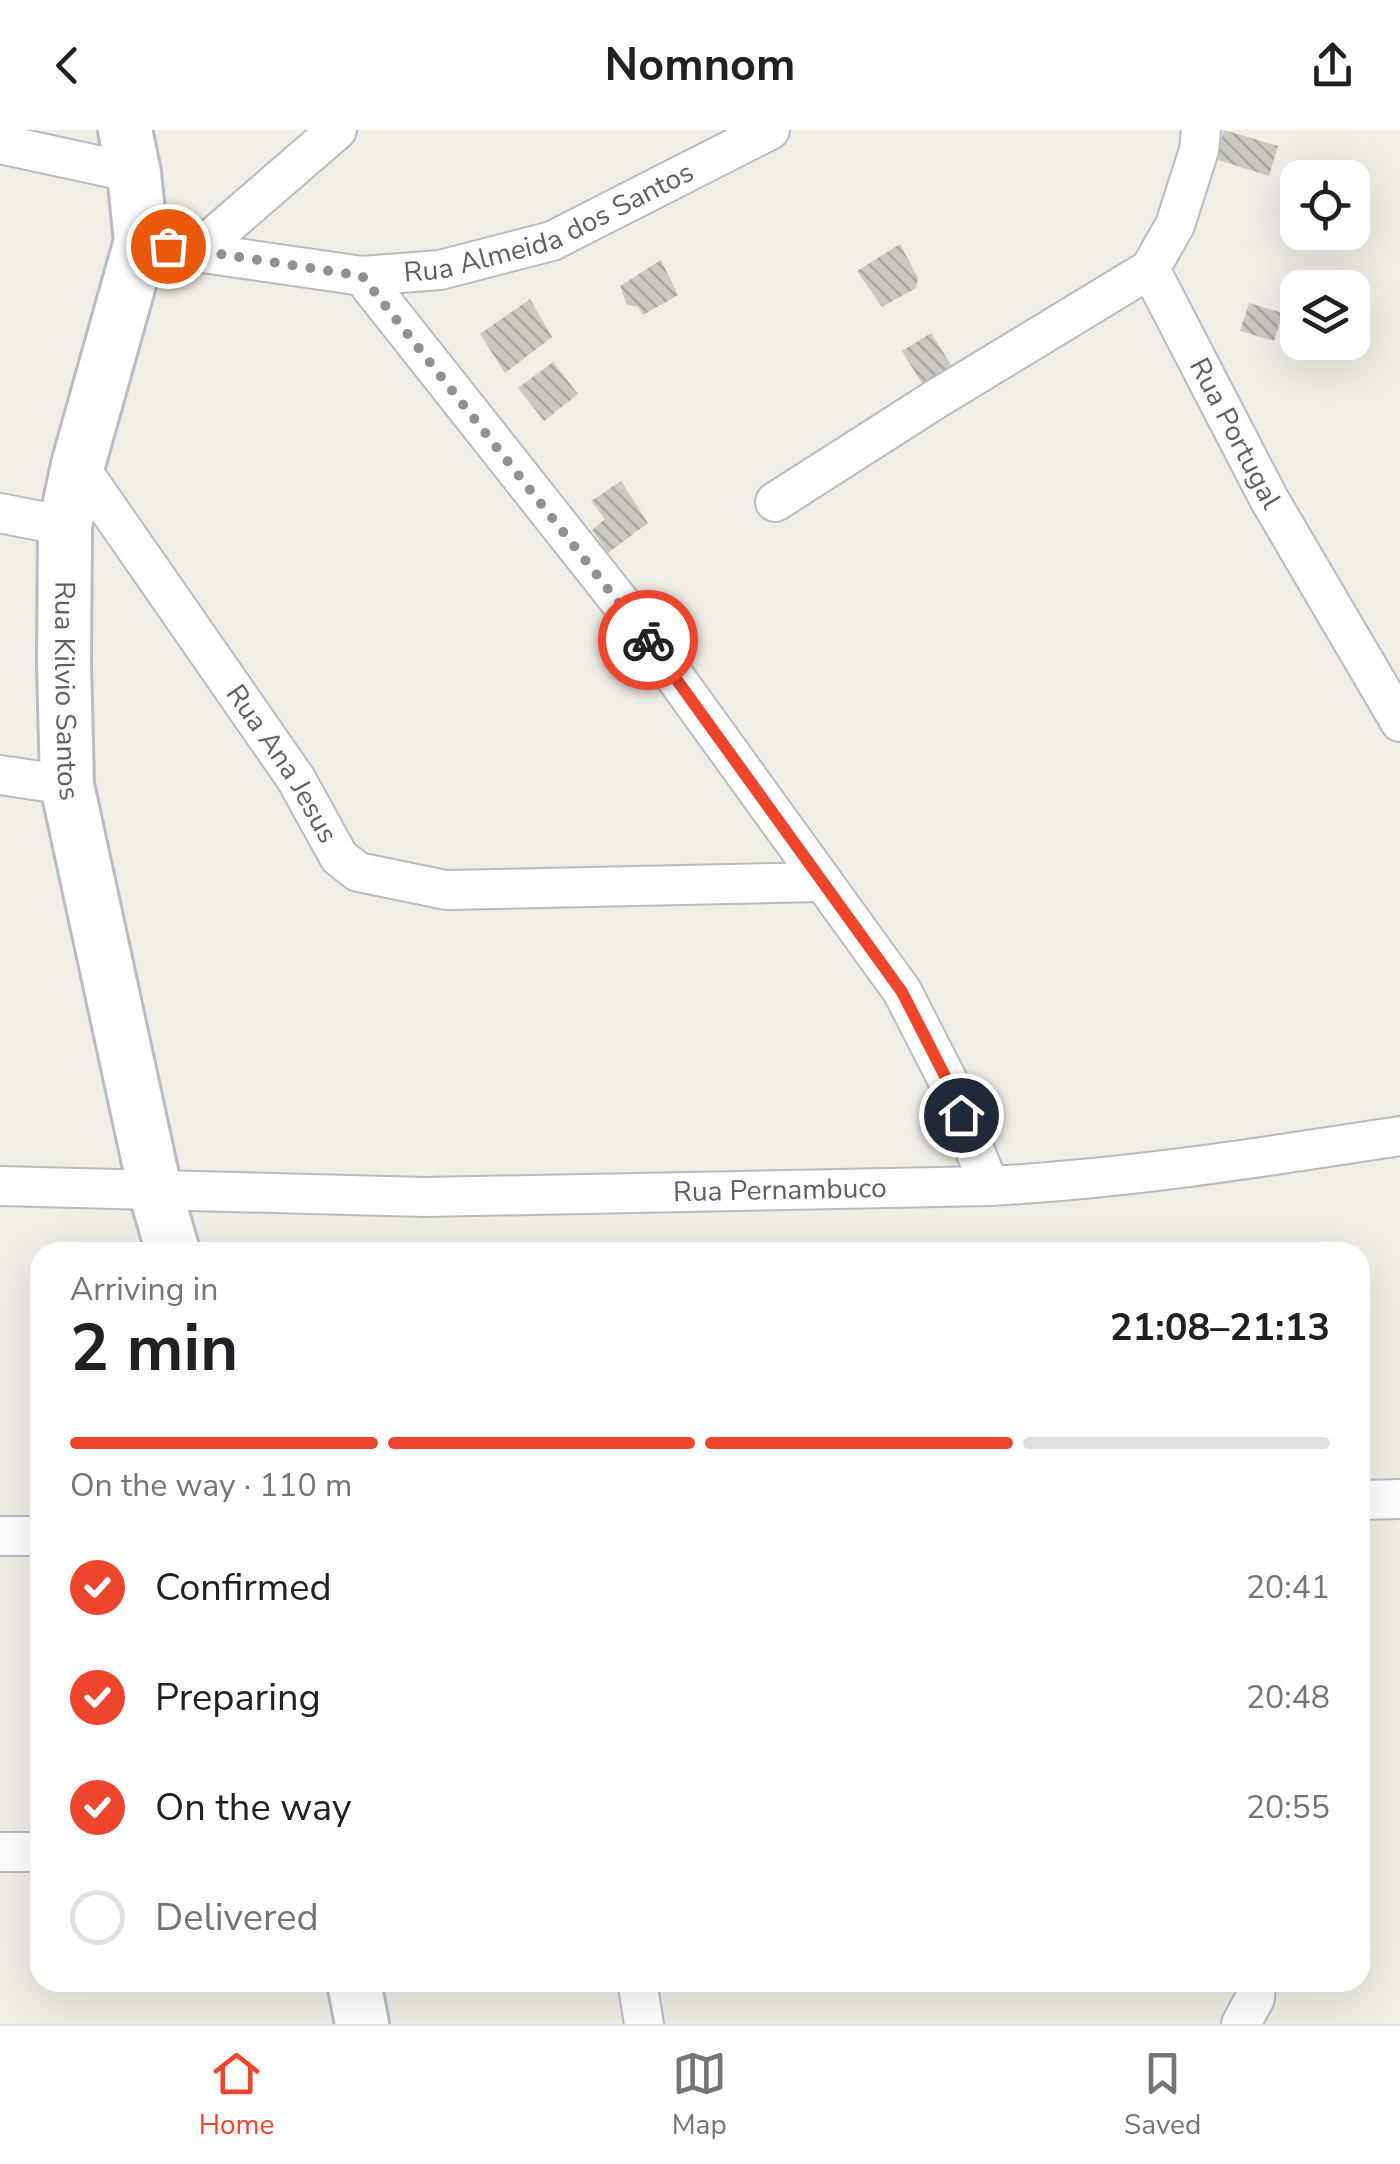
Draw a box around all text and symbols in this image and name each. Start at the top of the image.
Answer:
text: Nomnom [605,35,795,96]
icon: back [40,38,95,93]
icon: share [1305,38,1360,93]
street label: Rua Almeida dos Santos [402,153,700,292]
map controls [1280,160,1370,360]
button: locate [1280,160,1370,250]
pin [126,204,211,289]
icon: bag [141,219,196,274]
button: layers [1280,270,1370,360]
street label: Rua Portugal [1180,351,1290,517]
street label: Rua Kilvio Santos [45,581,89,804]
courier [598,590,698,690]
icon: bike [621,613,676,668]
street label: Rua Ana Jesus [217,677,347,850]
pin [919,1073,1004,1158]
icon: home [934,1088,989,1143]
street label: Rua Pernambuco [673,1169,887,1211]
text: Arriving in [70,1268,218,1311]
text: 21:08–21:13 [1110,1302,1330,1353]
text: 2 min [70,1304,238,1393]
text: On the way · 110 m [70,1464,352,1507]
icon: check [70,1560,125,1615]
text: Confirmed [155,1562,332,1613]
text: 20:41 [1246,1566,1330,1609]
icon: check [70,1670,125,1725]
text: Preparing [155,1672,321,1723]
text: 20:48 [1246,1676,1330,1719]
icon: check [70,1780,125,1835]
text: On the way [155,1782,351,1833]
text: 20:55 [1246,1786,1330,1829]
text: Delivered [155,1892,319,1943]
tab: Home [199,2046,274,2144]
tab: Map [672,2046,727,2144]
tab: Saved [1124,2046,1201,2144]

